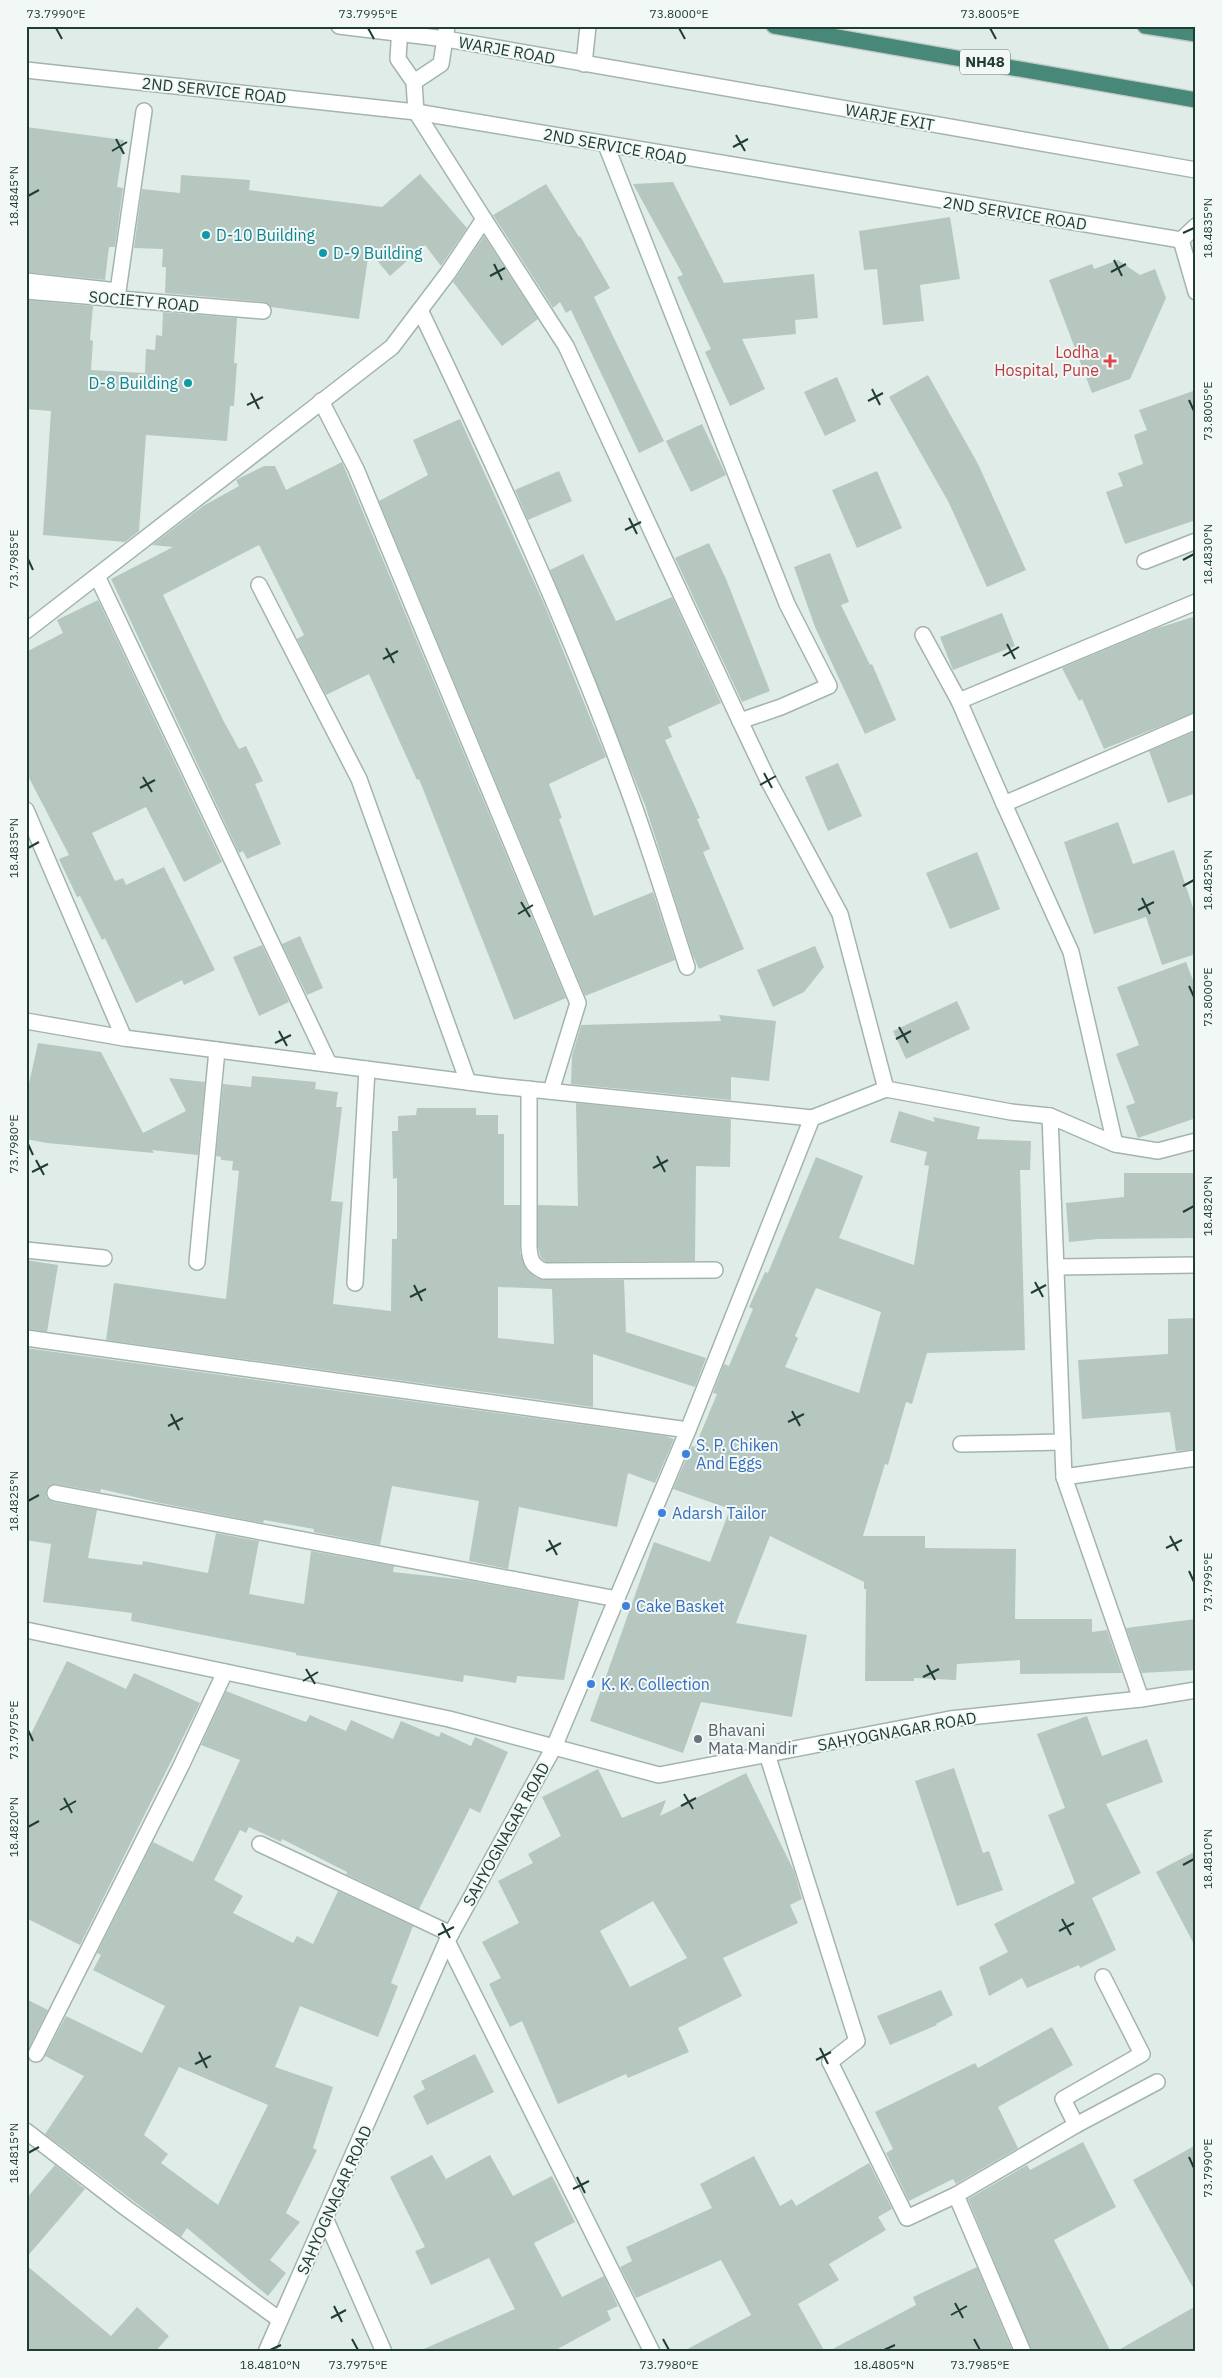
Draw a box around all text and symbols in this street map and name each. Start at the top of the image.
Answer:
text: 73.7990°E [26,6,86,21]
text: 73.7995°E [338,6,398,21]
text: 73.8000°E [649,6,709,21]
text: 73.8005°E [960,6,1020,21]
street label: WARJE ROAD [457,32,557,68]
road number: NH48 [960,50,1010,74]
street label: 2ND SERVICE ROAD [141,72,287,108]
street label: WARJE EXIT [844,99,936,135]
street label: 2ND SERVICE ROAD [542,124,688,168]
text: 18.4845°N [6,166,21,226]
street label: 2ND SERVICE ROAD [942,192,1088,234]
text: 18.4835°N [1200,198,1215,258]
place label: D-10 Building [216,225,316,245]
marker: D-10 Building [200,229,212,241]
place label: D-9 Building [333,243,423,263]
marker: D-9 Building [317,247,329,259]
street label: SOCIETY ROAD [88,286,200,316]
place label: Lodha Hospital, Pune [994,342,1099,380]
marker: Lodha Hospital, Pune [1103,354,1117,368]
place label: D-8 Building [89,373,179,393]
marker: D-8 Building [182,377,194,389]
text: 73.8005°E [1200,381,1215,441]
text: 18.4830°N [1200,524,1215,584]
text: 73.7985°E [6,529,21,589]
text: 18.4835°N [6,818,21,878]
text: 18.4825°N [1200,850,1215,910]
text: 73.8000°E [1200,967,1215,1027]
text: 73.7980°E [6,1114,21,1174]
text: 18.4820°N [1200,1176,1215,1236]
place label: S. P. Chiken And Eggs [696,1435,779,1473]
marker: S. P. Chiken And Eggs [680,1448,692,1460]
text: 18.4825°N [6,1471,21,1531]
place label: Adarsh Tailor [672,1503,766,1523]
marker: Adarsh Tailor [656,1507,668,1519]
text: 73.7995°E [1200,1552,1215,1612]
place label: Cake Basket [636,1596,725,1616]
marker: Cake Basket [620,1600,632,1612]
place label: K. K. Collection [601,1674,710,1694]
marker: K. K. Collection [585,1678,597,1690]
text: 73.7975°E [6,1700,21,1760]
street label: SAHYOGNAGAR ROAD [816,1707,978,1755]
place label: Bhavani Mata Mandir [708,1720,797,1758]
marker: Bhavani Mata Mandir [692,1733,704,1745]
street label: SAHYOGNAGAR ROAD [458,1759,554,1909]
text: 18.4820°N [6,1797,21,1857]
text: 18.4810°N [1200,1829,1215,1889]
street label: SAHYOGNAGAR ROAD [292,2122,376,2278]
text: 18.4815°N [6,2123,21,2183]
text: 73.7990°E [1200,2138,1215,2198]
text: 18.4810°N [240,2357,300,2372]
text: 73.7975°E [328,2357,388,2372]
text: 73.7980°E [639,2357,699,2372]
text: 18.4805°N [854,2357,914,2372]
text: 73.7985°E [950,2357,1010,2372]

